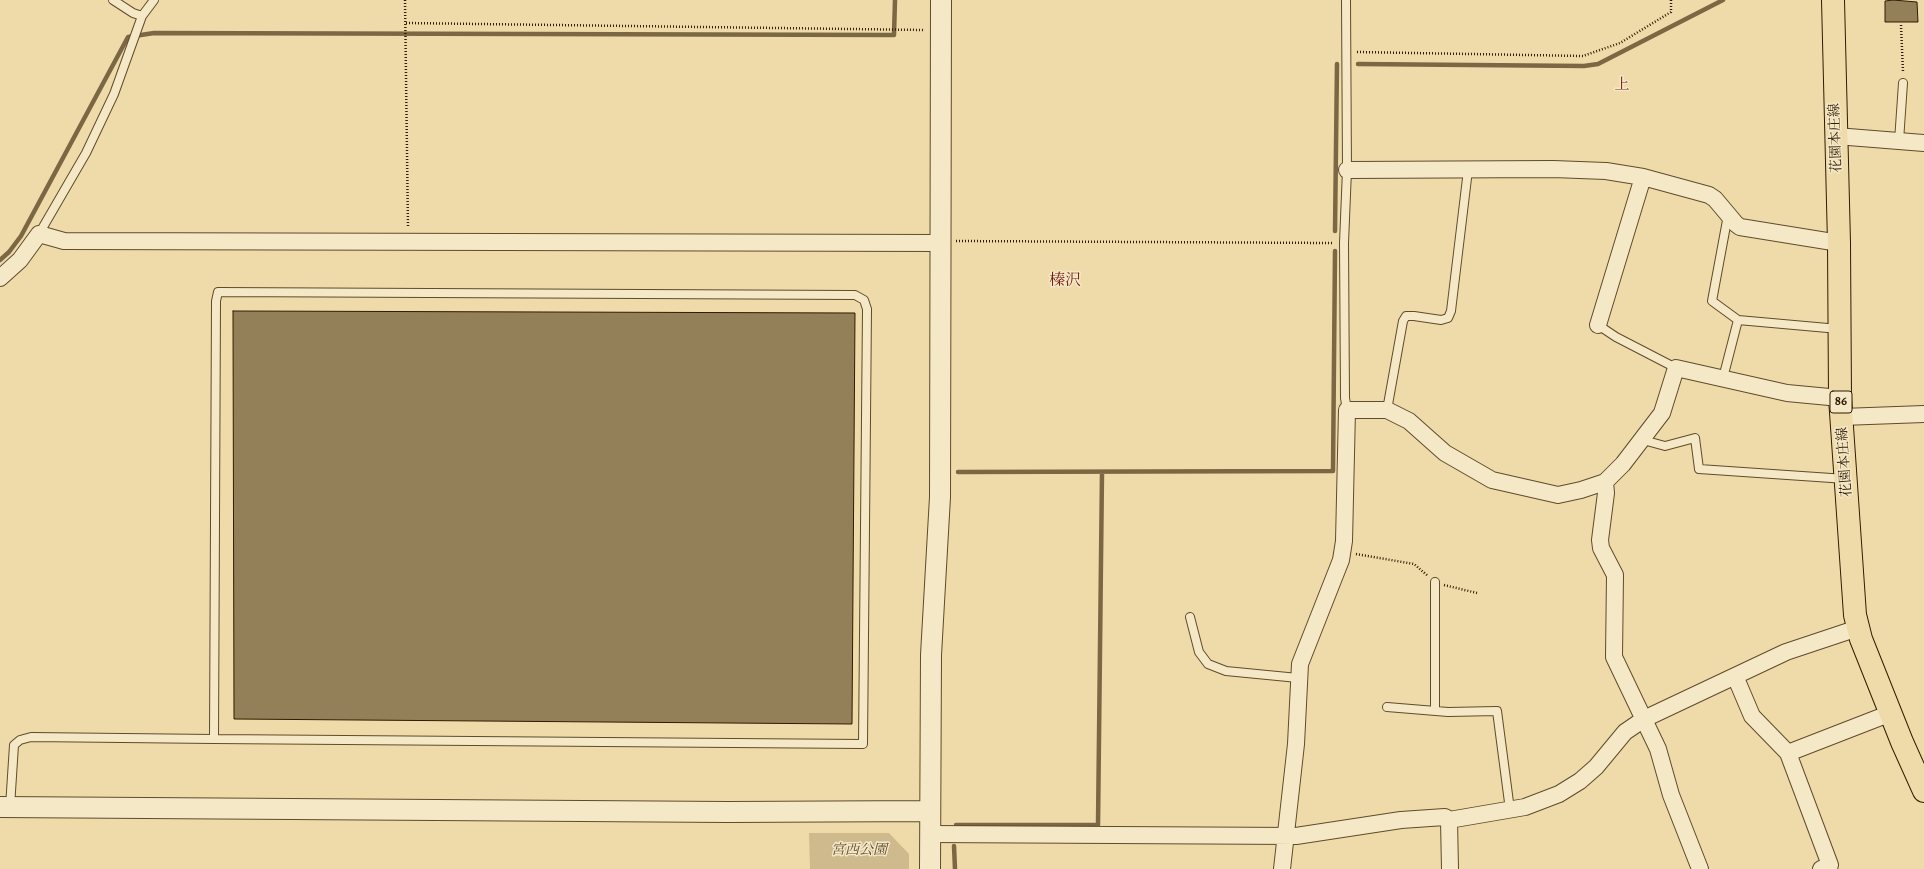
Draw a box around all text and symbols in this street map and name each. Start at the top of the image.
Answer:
district label: 上 [1615,76,1629,94]
street label: 花園本庄線 [1826,103,1846,173]
district label: 榛沢 [1049,271,1081,291]
road number: 86 [1830,391,1852,413]
street label: 花園本庄線 [1834,426,1856,498]
park label: 宮西公園 [831,843,887,859]

